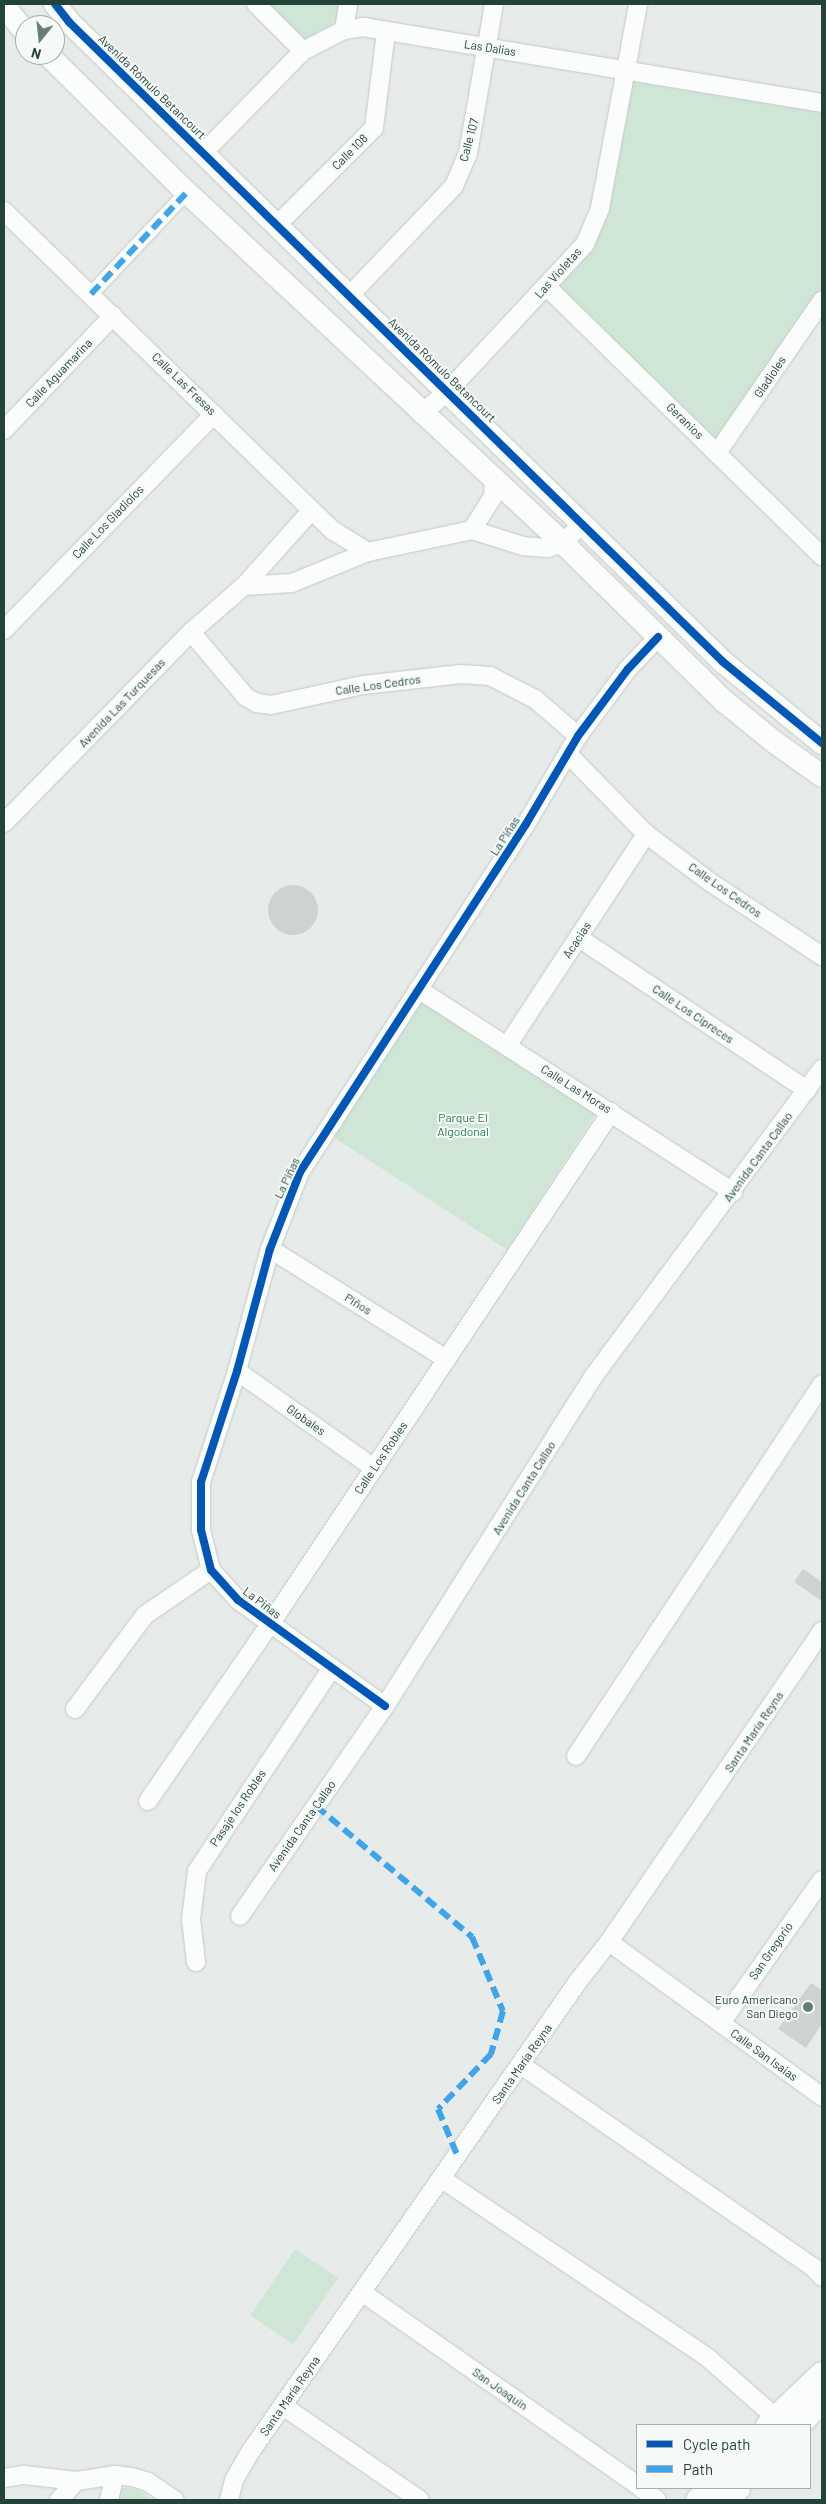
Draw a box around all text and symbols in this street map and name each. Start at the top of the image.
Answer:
north arrow [15,15,65,65]
street label: Avenida Rómulo Betancourt [95,32,209,142]
street label: Las Dalias [463,37,517,59]
text: N [29,44,43,63]
street label: Calle 107 [456,117,482,163]
street label: Calle 108 [329,131,371,173]
street label: Las Violetas [532,245,584,301]
street label: Avenida Rómulo Betancourt [385,315,499,425]
street label: Calle Aguamarina [23,336,95,410]
street label: Calle Las Fresas [149,350,219,418]
street label: Gladioles [751,353,789,401]
street label: Geranios [663,400,707,442]
street label: Calle Los Gladiolos [69,482,147,562]
street label: Avenida Las Turquesas [76,655,168,751]
street label: Calle Los Cedros [334,672,422,698]
street label: La Piñas [487,814,523,858]
street label: Calle Los Cedros [686,859,764,921]
street label: Acacias [560,919,594,961]
street label: Calle Los Cipreces [650,981,736,1047]
street label: Calle Las Moras [538,1062,614,1116]
street label: Avenida Canta Callao [721,1109,795,1205]
park label: Parque El Algodonal [437,1111,489,1139]
street label: La Piñas [271,1155,303,1201]
street label: Piños [342,1290,374,1318]
street label: Globales [284,1401,328,1439]
street label: Calle Los Robles [351,1419,411,1497]
street label: Avenida Canta Callao [489,1439,559,1537]
street label: La Piñas [240,1584,284,1622]
street label: Santa María Reyna [722,1689,786,1775]
street label: Pasaje los Robles [207,1767,269,1849]
street label: Avenida Canta Callao [265,1778,339,1874]
street label: San Gregorio [746,1919,796,1983]
place label: Euro Americano San Diego [715,1993,798,2021]
marker: Euro Americano San Diego [802,2001,814,2013]
street label: Santa María Reyna [489,2021,555,2107]
street label: Calle San Isaias [728,2026,800,2084]
street label: Santa María Reyna [257,2353,323,2439]
street label: San Joaquin [470,2365,530,2413]
legend [636,2424,811,2489]
text: Cycle path [683,2435,750,2453]
text: Path [683,2460,713,2478]

